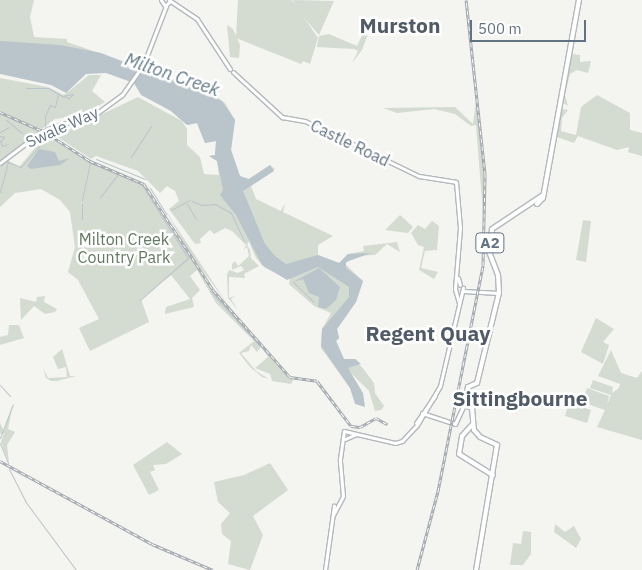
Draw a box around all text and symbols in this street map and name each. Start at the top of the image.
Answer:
scale bar [472,10,588,42]
district label: Murston [360,12,440,38]
text: 500 m [478,19,522,38]
water label: Milton Creek [122,49,222,101]
street label: Swale Way [23,102,101,152]
street label: Castle Road [307,116,393,170]
park label: Milton Creek Country Park [78,229,170,267]
road number: A2 [475,230,505,256]
district label: Regent Quay [366,320,490,346]
district label: Sittingbourne [452,385,588,411]

